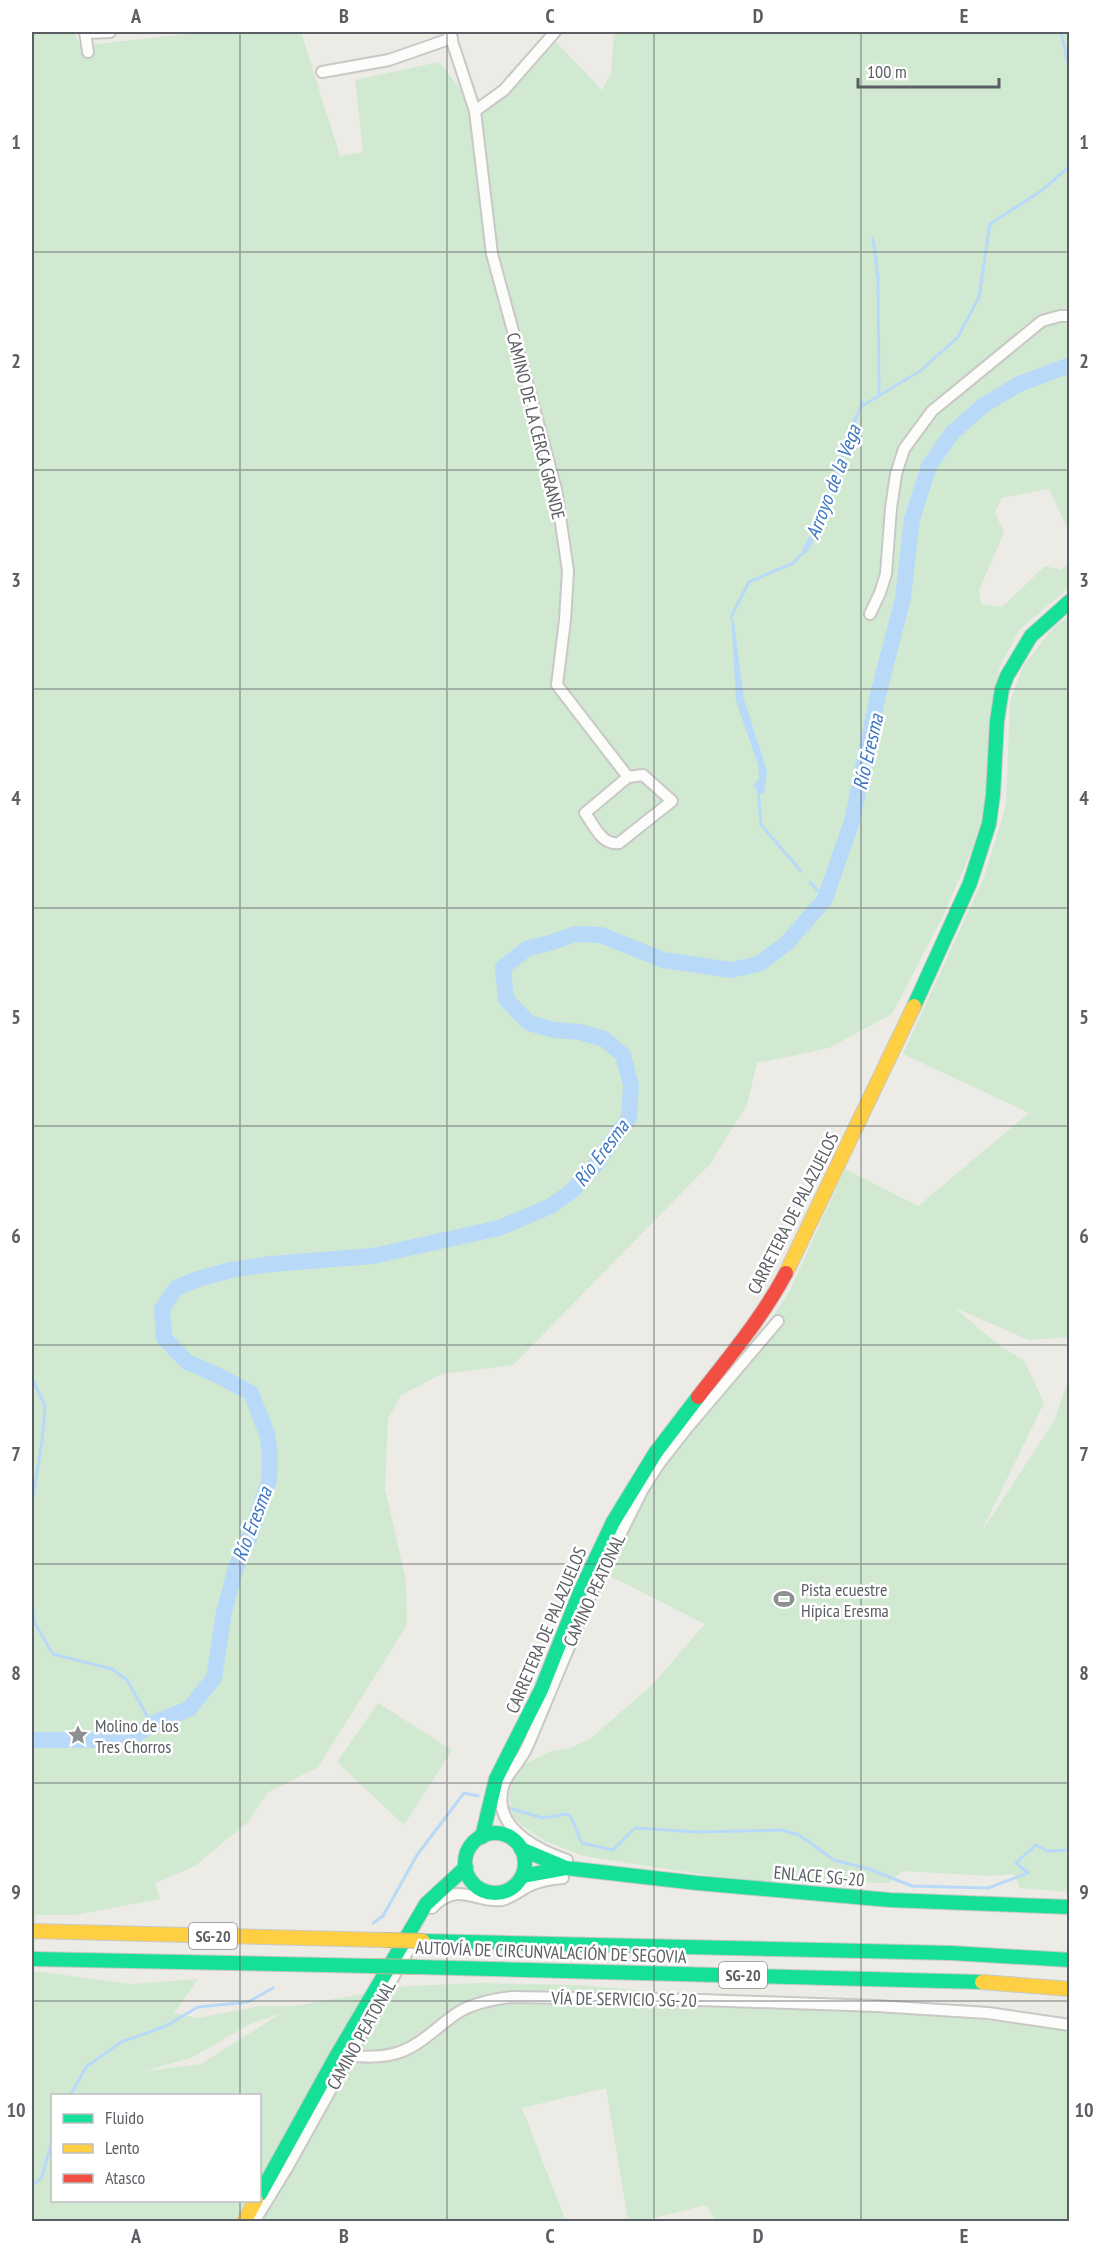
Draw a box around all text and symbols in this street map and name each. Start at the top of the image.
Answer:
text: A [130,3,142,29]
text: B [339,3,349,29]
text: C [545,3,555,29]
text: D [753,3,764,29]
text: E [960,3,968,29]
scale bar [858,51,999,89]
text: 100 m [867,60,907,83]
text: 1 [11,129,21,155]
text: 1 [1079,129,1089,155]
street label: CAMINO DE LA CERCA GRANDE [502,330,570,522]
text: 2 [11,348,21,374]
text: 2 [1079,348,1089,374]
water label: Arroyo de la Vega [799,420,867,543]
text: 3 [11,567,21,593]
text: 3 [1079,567,1089,593]
water label: Río Eresma [847,711,890,792]
text: 4 [11,785,21,811]
text: 4 [1079,785,1089,811]
text: 5 [11,1004,21,1030]
text: 5 [1079,1004,1089,1030]
water label: Río Eresma [567,1114,635,1192]
street label: CARRETERA DE PALAZUELOS [742,1128,844,1298]
text: 6 [11,1223,21,1249]
text: 6 [1079,1223,1089,1249]
text: 7 [11,1441,21,1467]
text: 7 [1079,1441,1089,1467]
water label: Río Eresma [226,1483,278,1565]
street label: CAMINO PEATONAL [558,1530,630,1650]
street label: CARRETERA DE PALAZUELOS [501,1543,592,1717]
place label: Pista ecuestre Hípica Eresma [801,1578,889,1622]
sports icon: Pista ecuestre Hípica Eresma [772,1587,796,1611]
text: 8 [11,1660,21,1686]
text: 8 [1079,1660,1089,1686]
place label: Molino de los Tres Chorros [95,1714,179,1758]
place icon: Molino de los Tres Chorros [66,1723,90,1747]
street label: ENLACE SG-20 [773,1861,865,1891]
text: 9 [11,1879,21,1905]
text: 9 [1079,1879,1089,1905]
road number: SG-20 [189,1923,237,1949]
street label: AUTOVÍA DE CIRCUNVALACIÓN DE SEGOVIA [415,1936,687,1968]
road number: SG-20 [719,1962,767,1988]
street label: CAMINO PEATONAL [321,1976,401,2094]
street label: VÍA DE SERVICIO SG-20 [550,1986,697,2012]
legend [51,2094,261,2202]
text: 10 [6,2097,26,2123]
text: 10 [1074,2097,1094,2123]
text: Fluido [105,2106,144,2129]
text: Lento [105,2136,140,2159]
text: Atasco [105,2166,146,2189]
text: A [130,2223,142,2249]
text: B [339,2223,349,2249]
text: C [545,2223,555,2249]
text: D [753,2223,764,2249]
text: E [960,2223,968,2249]

